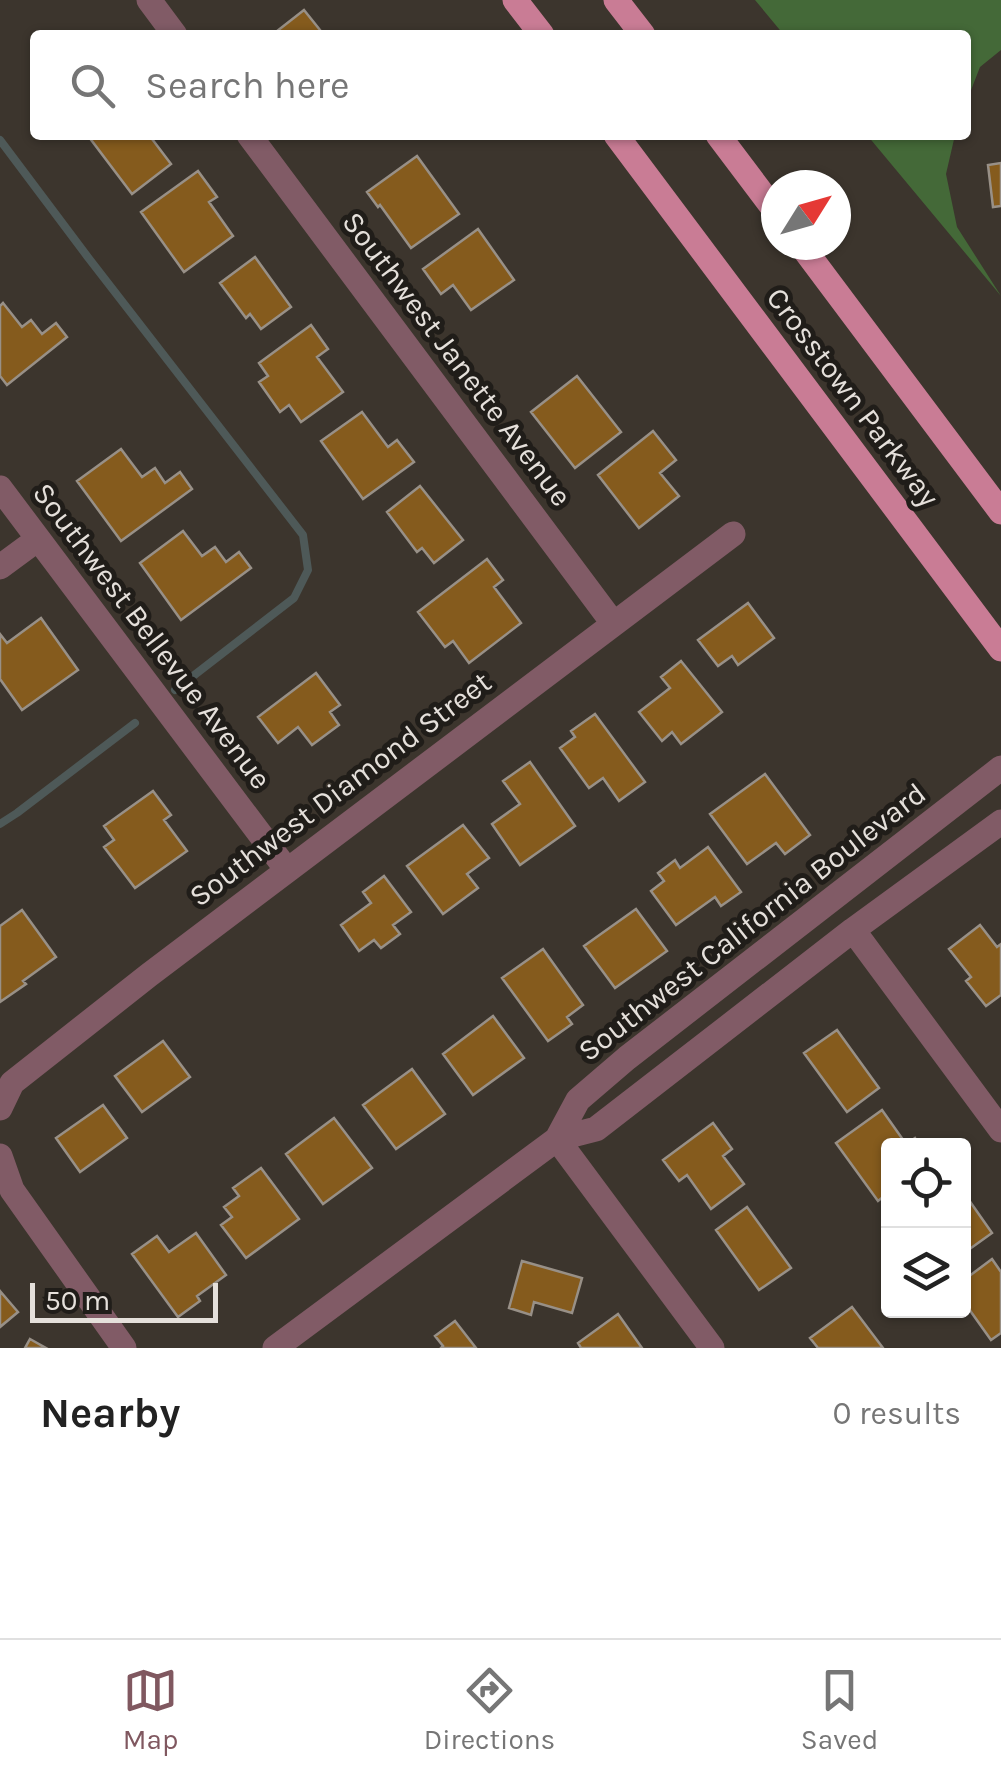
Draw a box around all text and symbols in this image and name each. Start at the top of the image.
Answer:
search box [30,30,971,140]
icon: search [65,58,120,113]
text: Search here [145,63,349,108]
north arrow [761,170,851,260]
street label: Southwest Janette Avenue [334,205,580,513]
street label: Crosstown Parkway [759,280,947,514]
street label: Southwest Bellevue Avenue [25,476,279,796]
street label: Southwest Diamond Street [182,664,498,914]
street label: Southwest California Boulevard [571,775,933,1069]
map controls [881,1138,971,1318]
button: locate [881,1138,971,1228]
button: layers [881,1228,971,1318]
scale bar [30,1278,218,1322]
text: 50 m [45,1284,110,1317]
text: Nearby [40,1388,180,1438]
text: 0 results [832,1395,961,1432]
tab: Map [123,1663,178,1756]
tab: Directions [424,1663,555,1756]
tab: Saved [801,1663,878,1756]

